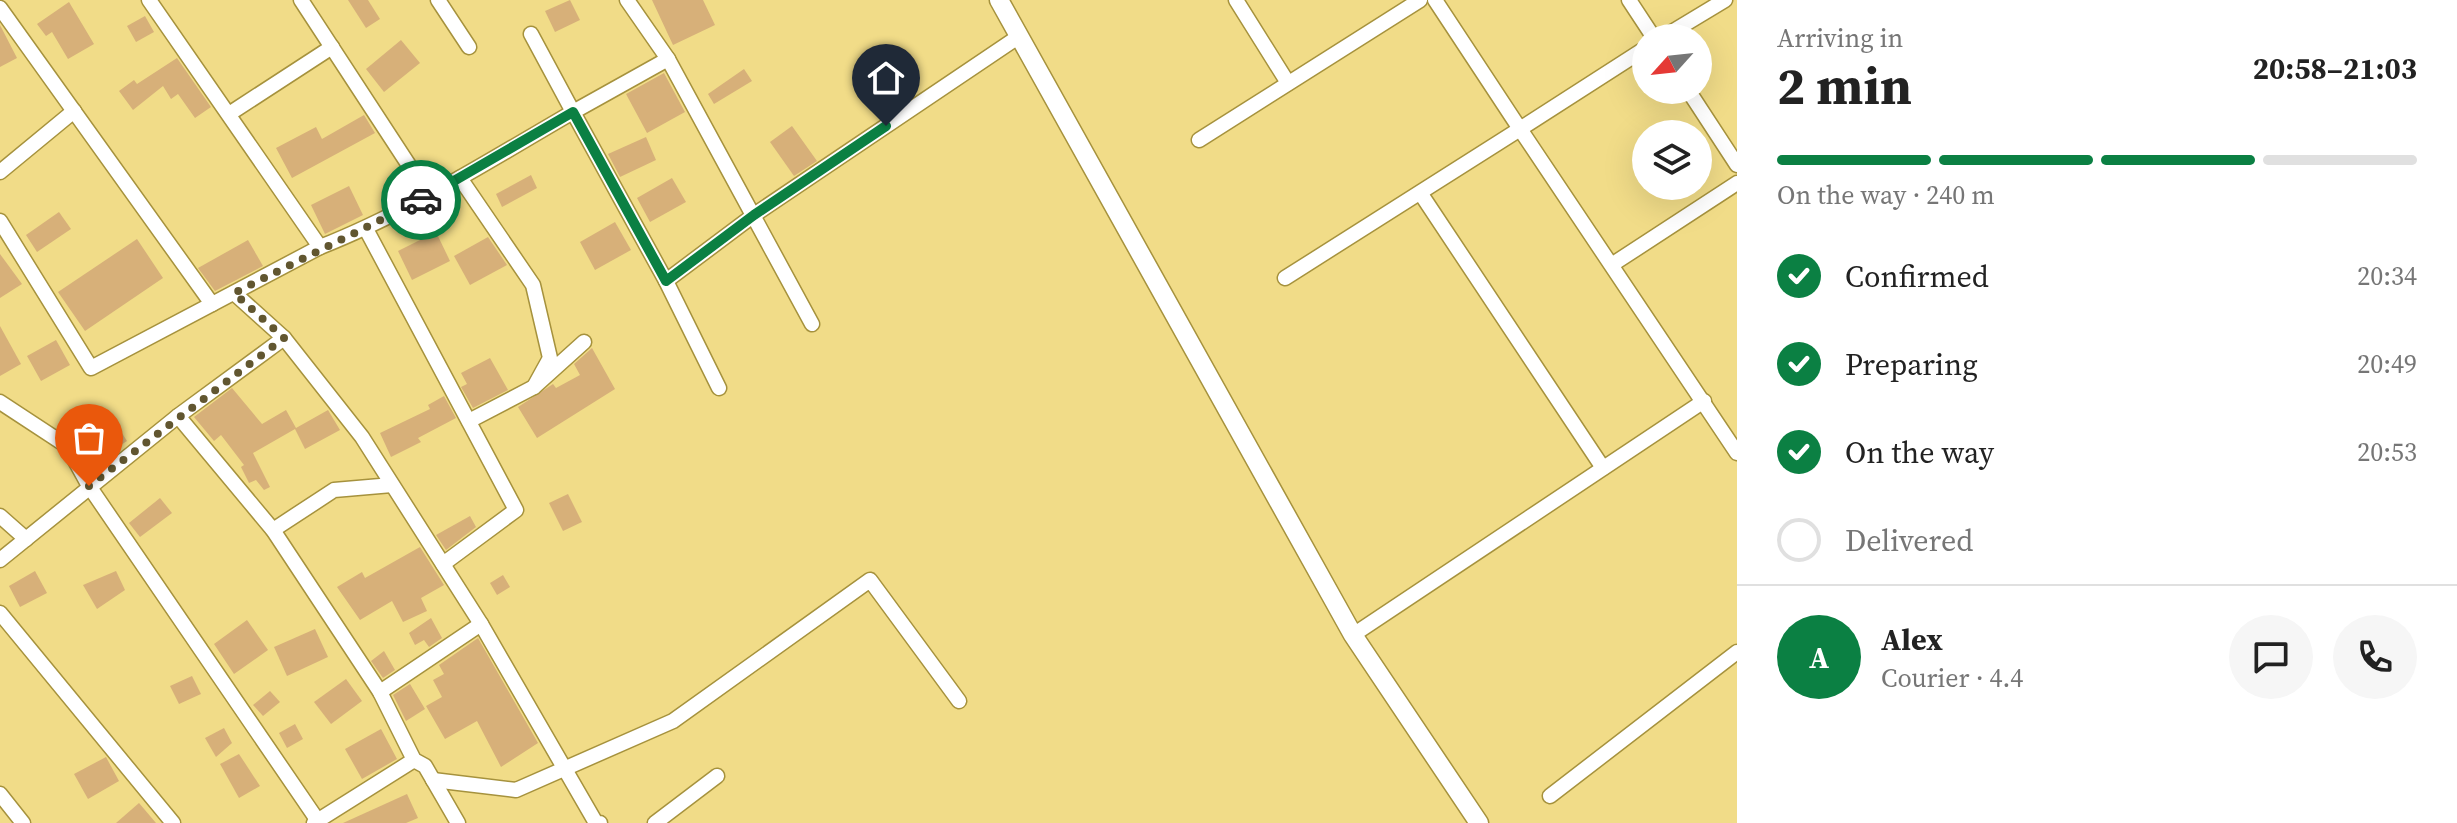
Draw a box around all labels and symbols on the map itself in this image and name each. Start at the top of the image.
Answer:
north arrow [1632,24,1712,104]
pin [852,44,920,126]
courier [381,160,461,240]
pin [55,404,123,486]

